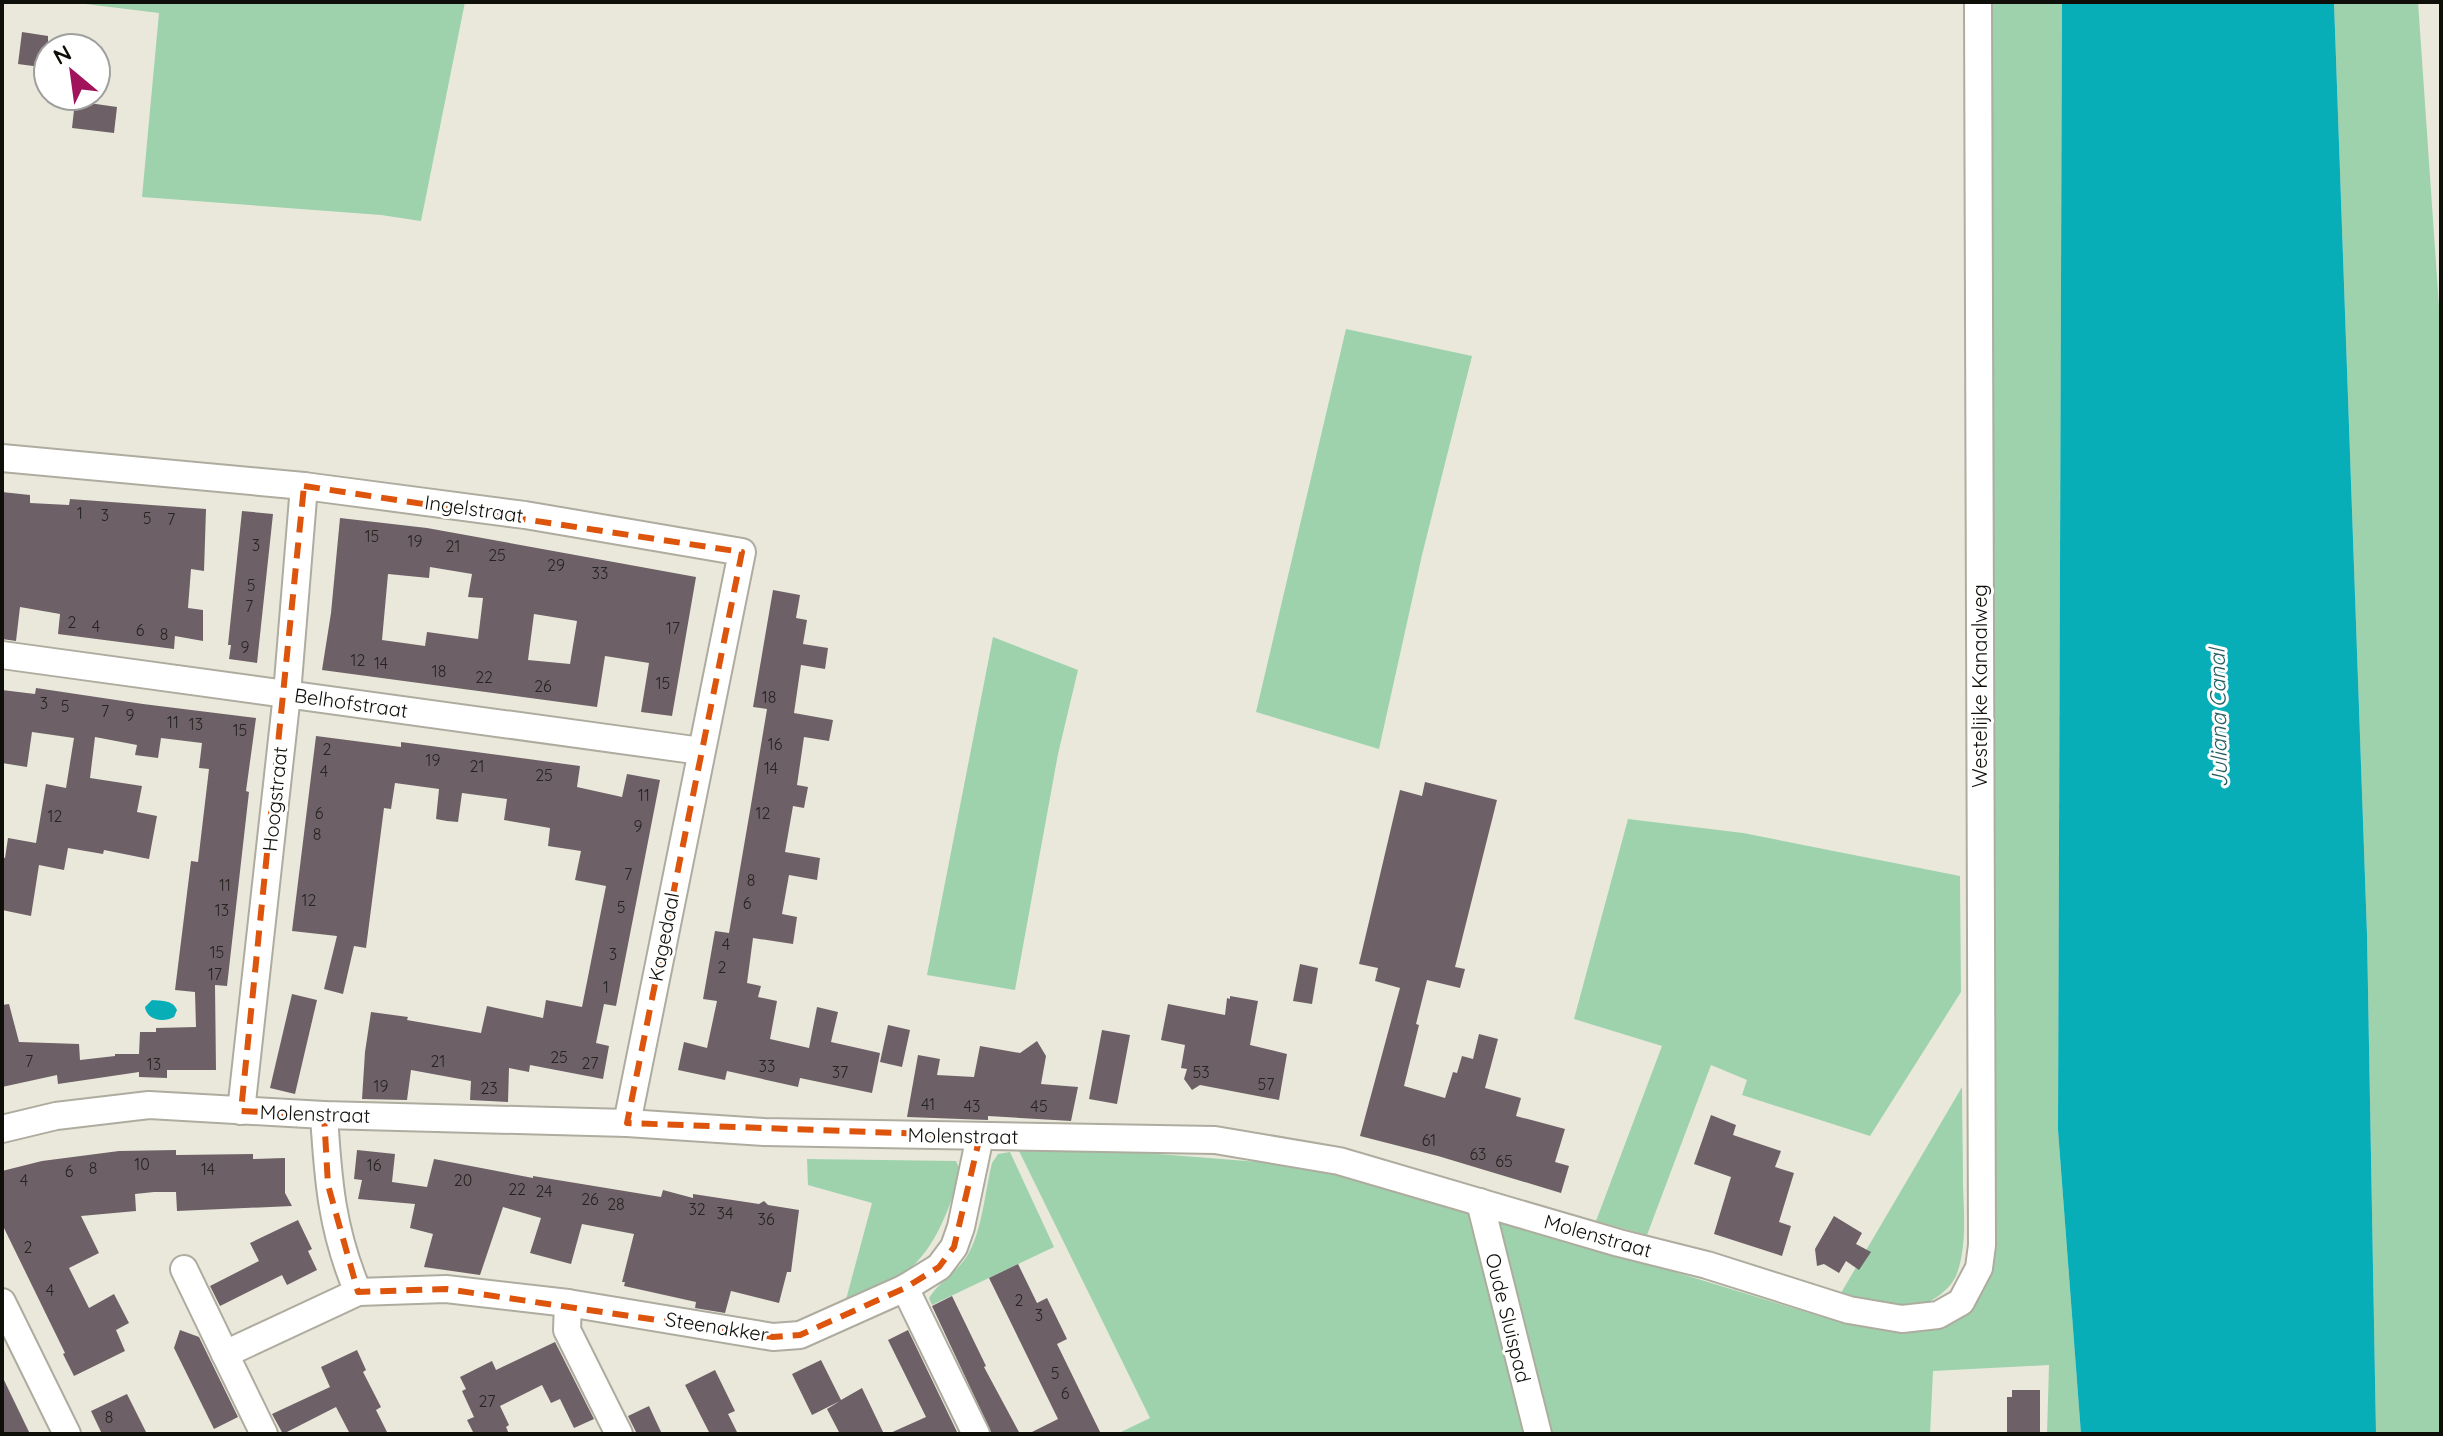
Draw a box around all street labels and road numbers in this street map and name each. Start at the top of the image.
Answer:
street label: Ingelstraat [423,489,525,528]
street label: Westelijke Kanaalweg [1967,584,1992,788]
street label: Belhofstraat [293,682,410,723]
street label: Hoogstraat [257,745,292,853]
street label: Kagedaal [643,890,684,984]
street label: Molenstraat [259,1099,371,1128]
street label: Molenstraat [907,1122,1019,1149]
street label: Molenstraat [1541,1208,1655,1263]
street label: Oude Sluispad [1480,1250,1537,1385]
street label: Steenakker [664,1306,771,1347]

